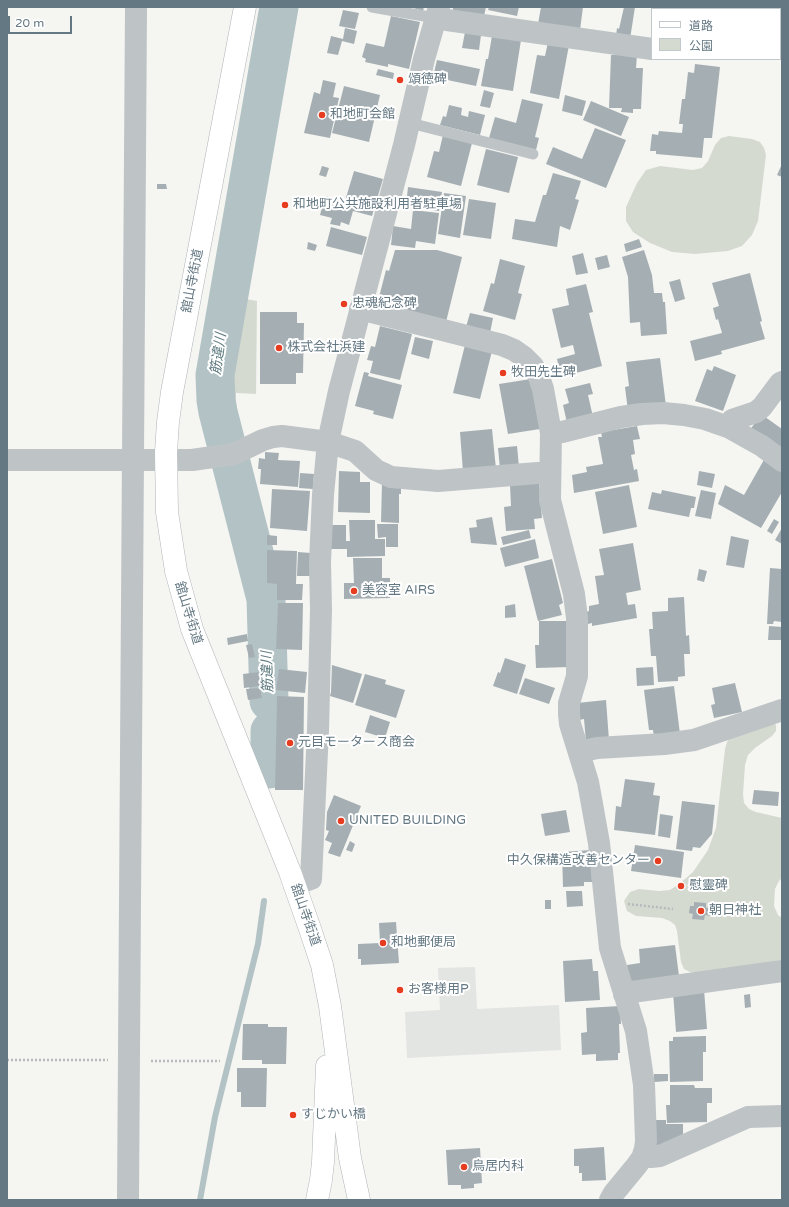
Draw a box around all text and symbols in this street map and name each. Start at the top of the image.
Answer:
scale bar [10,8,74,34]
legend [651,8,781,60]
text: 20 m [15,16,44,30]
text: 道路 [689,19,713,33]
text: 公園 [689,39,713,53]
place label: 頌徳碑 [408,72,447,88]
marker: 頌徳碑 [395,75,405,85]
place label: 和地町会館 [330,107,395,123]
marker: 和地町会館 [317,110,327,120]
place label: 和地町公共施設利用者駐車場 [293,197,462,213]
marker: 和地町公共施設利用者駐車場 [280,200,290,210]
street label: 舘山寺街道 [179,248,207,314]
place label: 忠魂紀念碑 [352,296,417,312]
marker: 忠魂紀念碑 [339,299,349,309]
water label: 筋違川 [208,332,230,376]
place label: 株式会社浜建 [287,340,365,356]
marker: 株式会社浜建 [274,343,284,353]
place label: 牧田先生碑 [511,365,576,381]
marker: 牧田先生碑 [498,368,508,378]
street label: 舘山寺街道 [171,580,205,646]
place label: 美容室 AIRS [362,583,435,599]
marker: 美容室 AIRS [349,586,359,596]
water label: 筋違川 [259,651,277,693]
place label: 元目モータース商会 [298,735,415,751]
marker: 元目モータース商会 [285,738,295,748]
place label: UNITED BUILDING [349,813,466,829]
marker: UNITED BUILDING [336,816,346,826]
place label: 中久保構造改善センター [507,853,650,869]
marker: 中久保構造改善センター [653,856,663,866]
place label: 慰靈碑 [689,878,728,894]
marker: 慰靈碑 [676,881,686,891]
street label: 舘山寺街道 [287,882,323,948]
place label: 朝日神社 [709,903,761,919]
marker: 朝日神社 [696,906,706,916]
place label: 和地郵便局 [391,935,456,951]
marker: 和地郵便局 [378,938,388,948]
place label: お客様用P [408,982,469,998]
marker: お客様用P [395,985,405,995]
place label: すじかい橋 [301,1107,366,1123]
marker: すじかい橋 [288,1110,298,1120]
place label: 鳥居内科 [472,1159,524,1175]
marker: 鳥居内科 [459,1162,469,1172]

